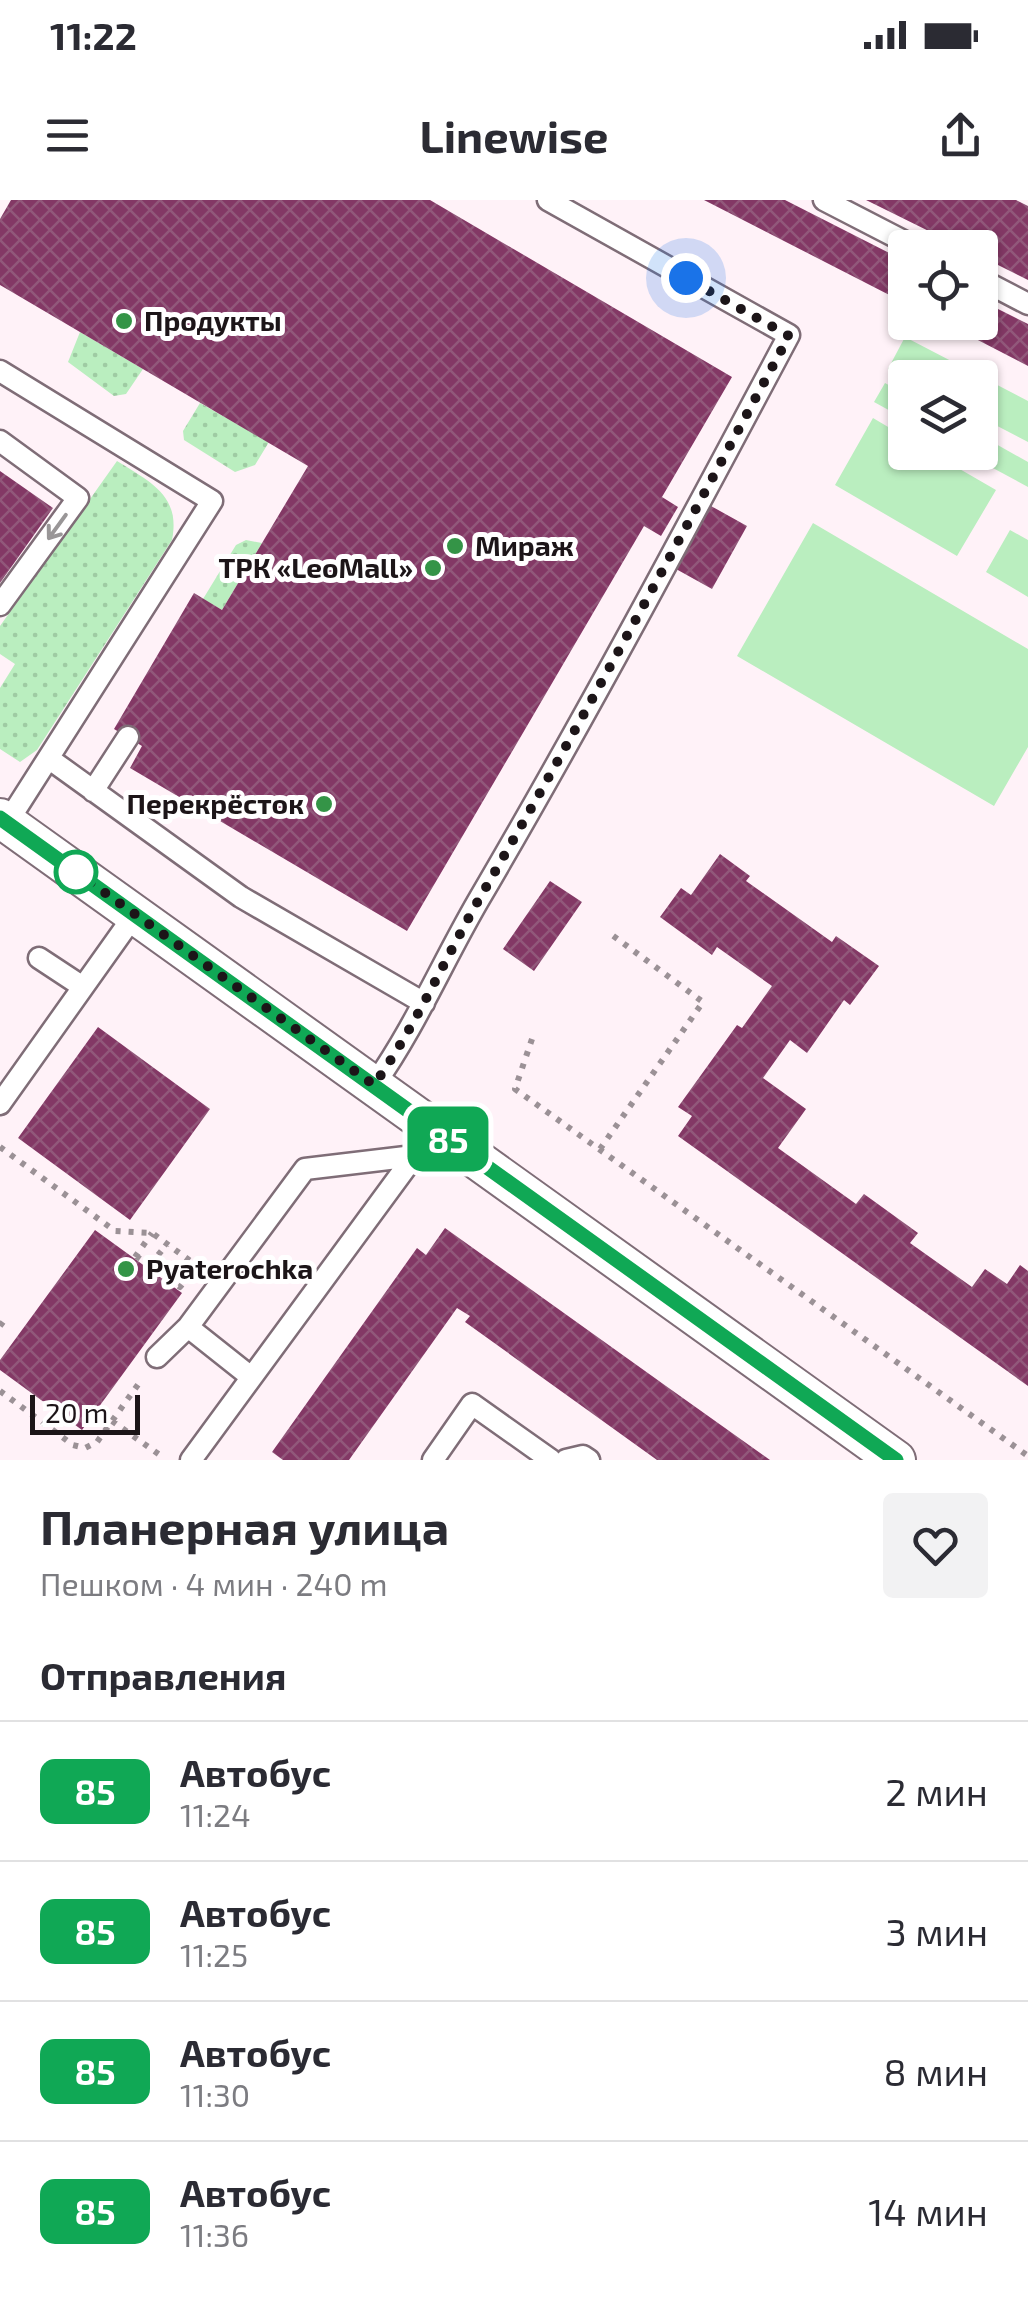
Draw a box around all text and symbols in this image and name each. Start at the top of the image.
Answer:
text: 11:22 [50,12,137,58]
icon: menu [40,108,95,163]
text: Linewise [420,108,608,162]
icon: share [933,108,988,163]
map controls [888,230,998,470]
button: locate [888,230,998,340]
your location [661,253,711,303]
place label: Продукты [144,303,282,337]
marker: Продукты [113,310,135,332]
button: layers [888,360,998,470]
one-way arrow [47,513,68,540]
place label: Мираж [475,528,574,562]
marker: Мираж [444,535,466,557]
place label: ТРК «LeoMall» [218,550,413,584]
marker: ТРК «LeoMall» [422,557,444,579]
place label: Перекрёсток [127,786,304,820]
marker: Перекрёсток [313,793,335,815]
unlabelled marker [55,851,97,893]
line badge: 85 [403,1106,493,1172]
text: 85 [427,1118,469,1160]
place label: Pyaterochka [146,1251,313,1285]
marker: Pyaterochka [115,1258,137,1280]
scale bar [30,1390,140,1434]
text: 20 m [45,1395,108,1429]
button: heart [883,1493,988,1598]
text: Планерная улица [40,1497,449,1555]
text: Пешком · 4 мин · 240 m [40,1564,388,1602]
text: Отправления [40,1652,287,1698]
text: Автобус [180,1749,331,1795]
text: 2 мин [885,1768,988,1814]
text: 85 [74,1770,116,1812]
text: 11:24 [180,1795,251,1833]
text: Автобус [180,1889,331,1935]
text: 3 мин [886,1908,988,1954]
text: 85 [74,1910,116,1952]
text: 11:25 [180,1935,248,1973]
text: Автобус [180,2029,331,2075]
text: 8 мин [884,2048,988,2094]
text: 85 [74,2050,116,2092]
text: 11:30 [180,2075,250,2113]
text: Автобус [180,2169,331,2215]
text: 14 мин [868,2188,988,2234]
text: 85 [74,2190,116,2232]
text: 11:36 [180,2215,249,2253]

